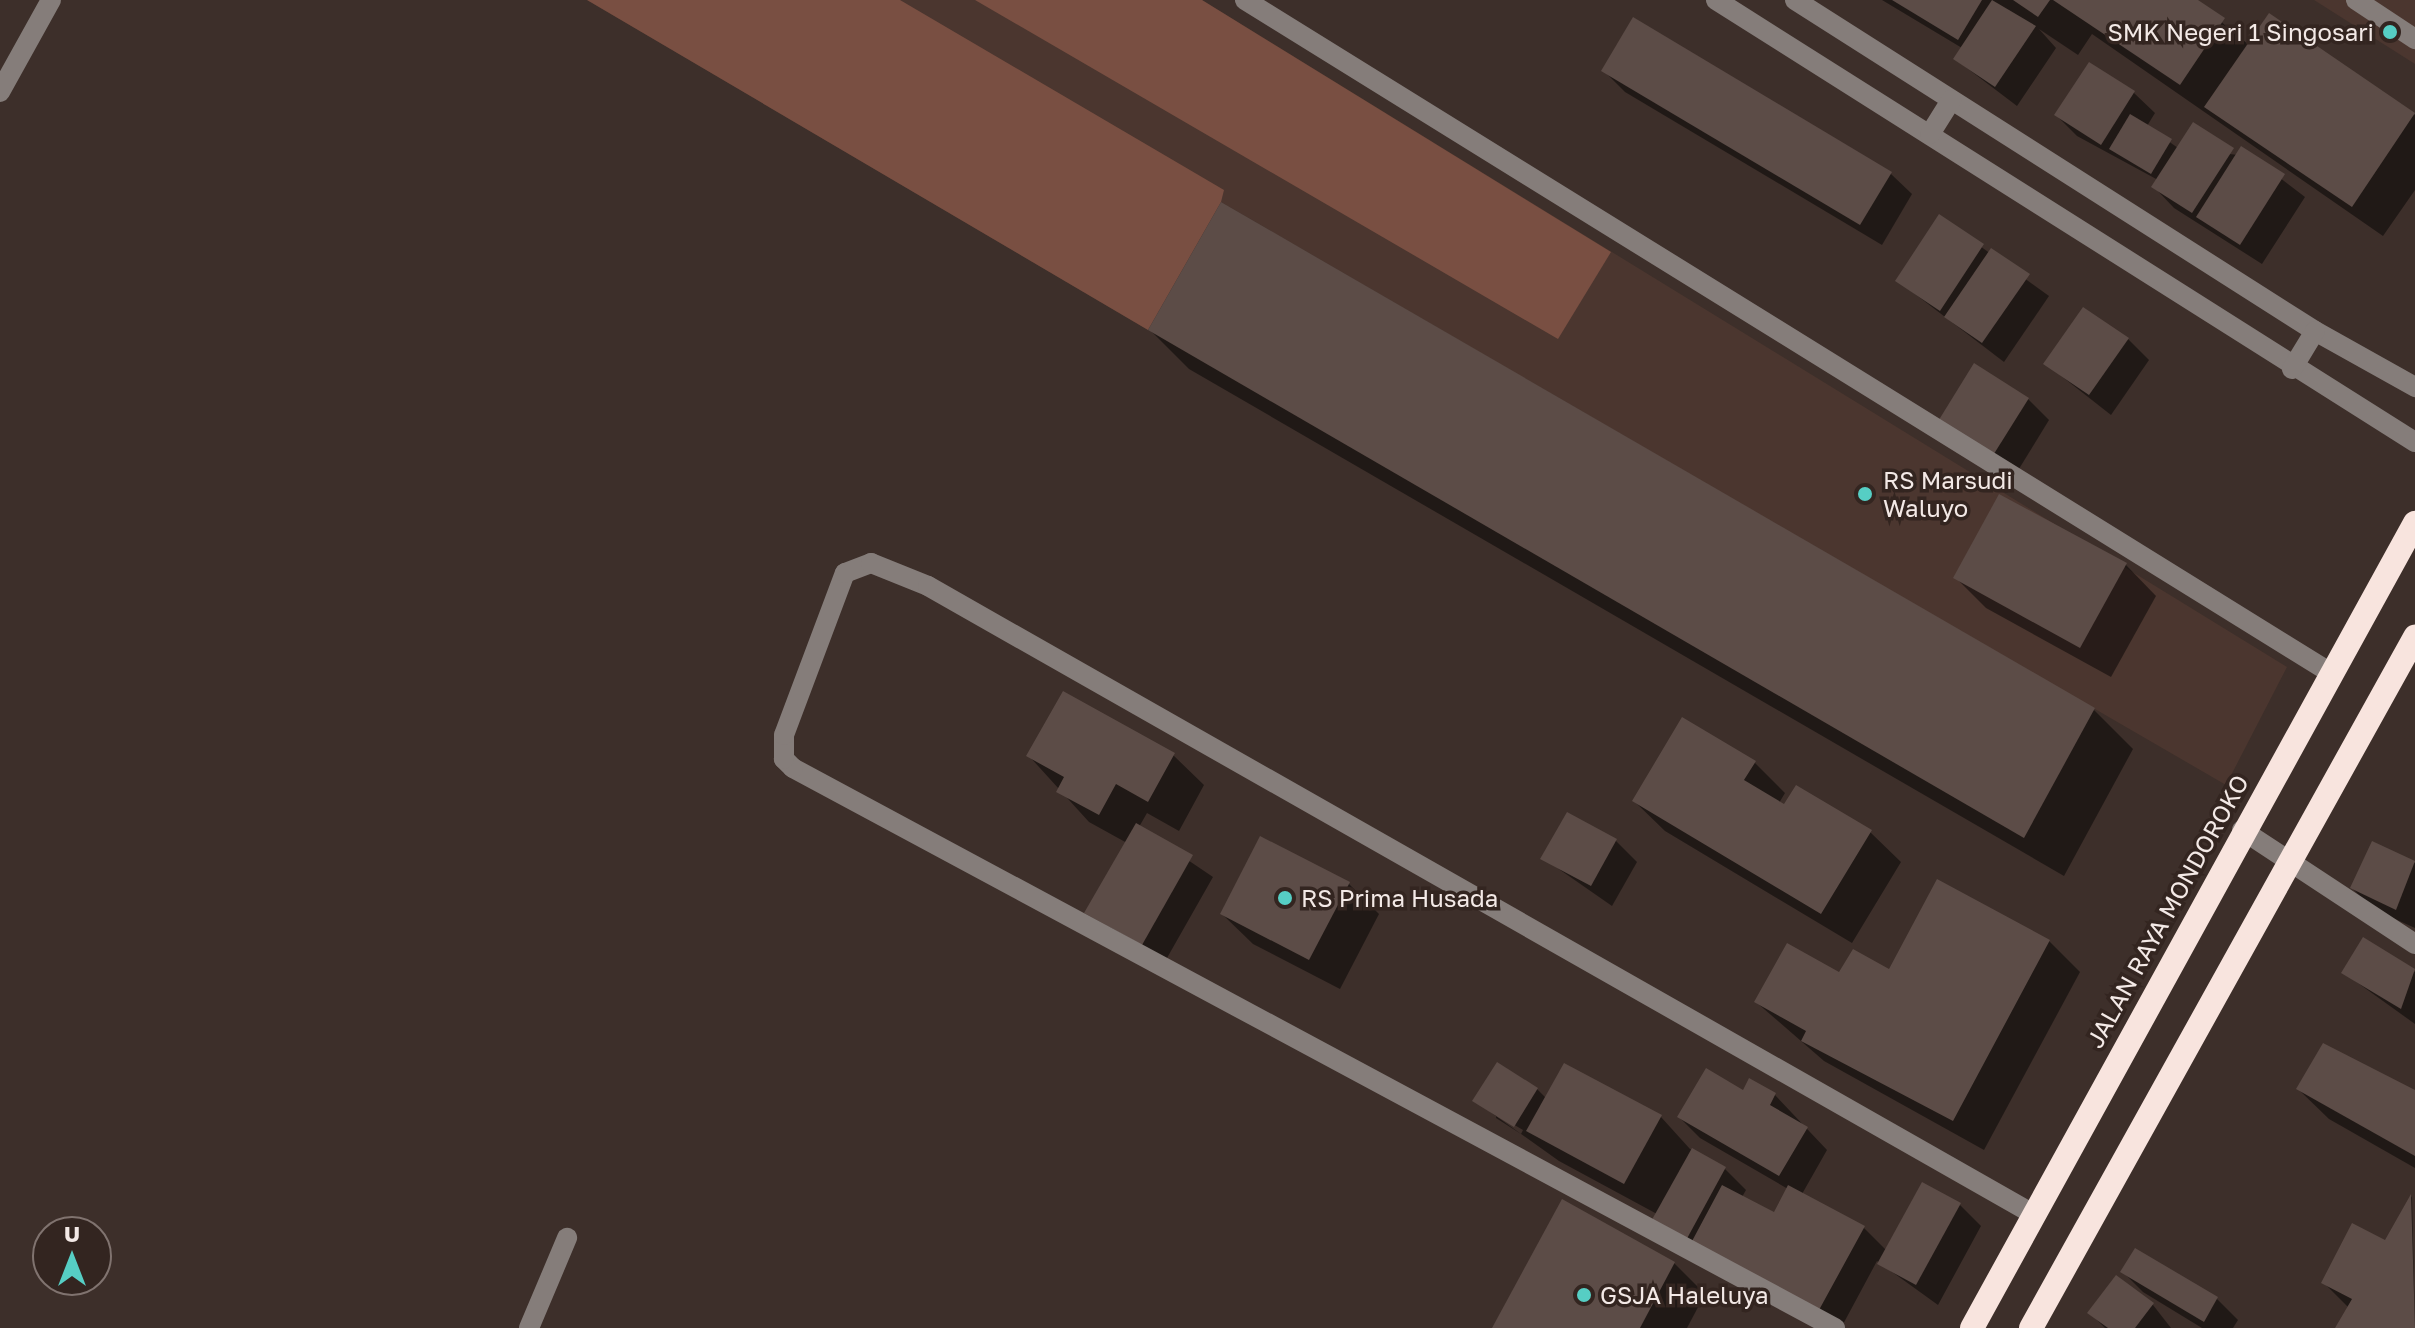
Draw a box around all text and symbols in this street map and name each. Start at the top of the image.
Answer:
place label: SMK Negeri 1 Singosari [2107,18,2374,46]
marker: SMK Negeri 1 Singosari [2381,23,2399,41]
place label: RS Marsudi Waluyo [1883,466,2013,522]
marker: RS Marsudi Waluyo [1854,483,1876,505]
street label: JALAN RAYA MONDOROKO [2080,770,2254,1052]
place label: RS Prima Husada [1301,884,1498,912]
marker: RS Prima Husada [1276,889,1294,907]
north arrow [32,1216,112,1296]
text: U [64,1220,80,1247]
place label: GSJA Haleluya [1600,1281,1769,1309]
marker: GSJA Haleluya [1575,1286,1593,1304]

